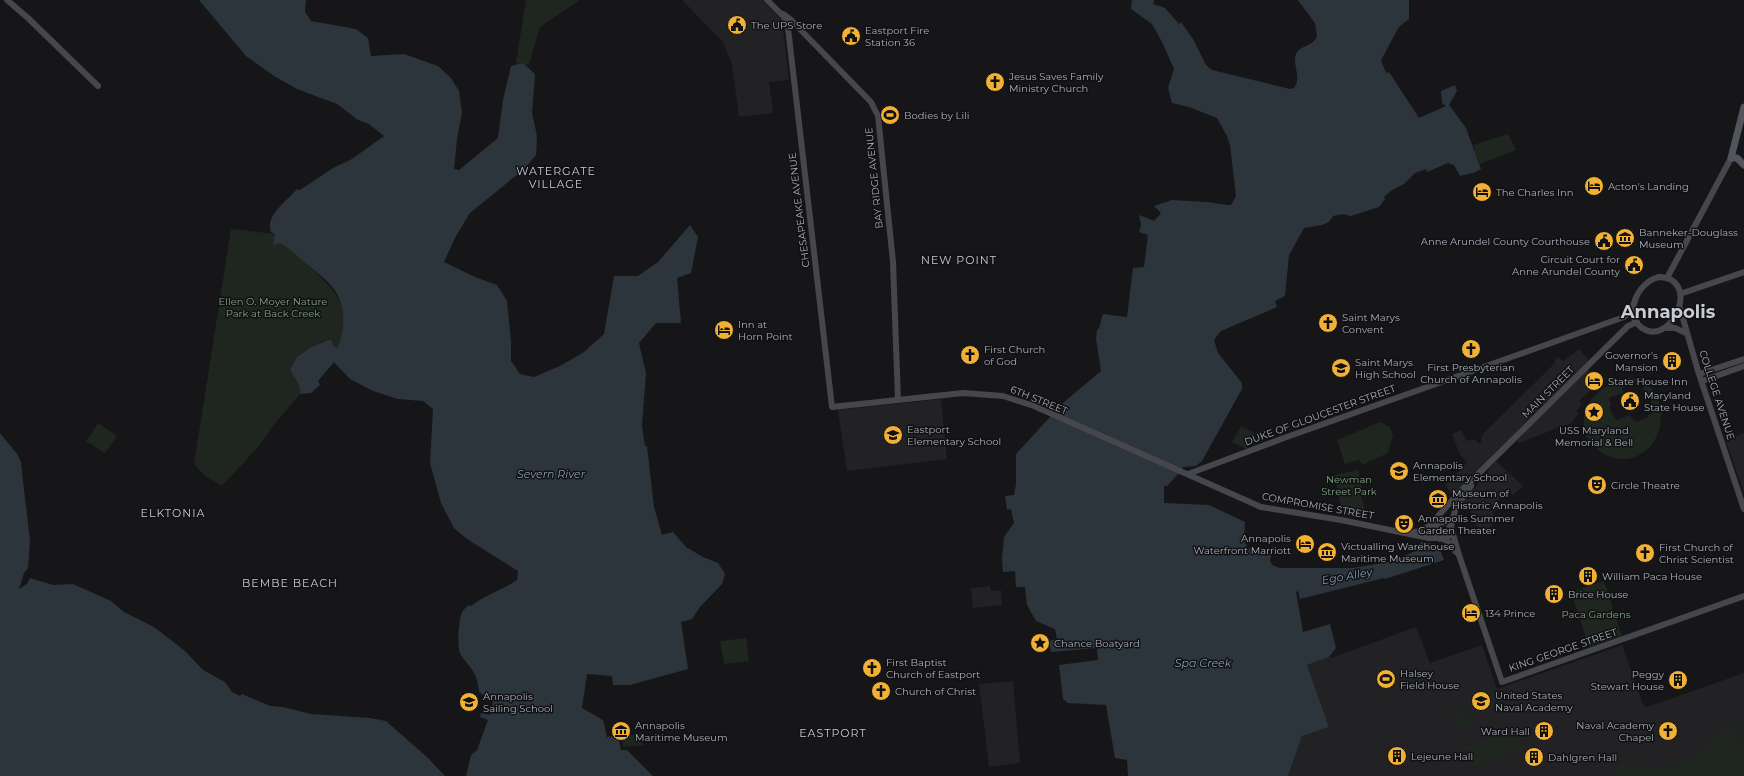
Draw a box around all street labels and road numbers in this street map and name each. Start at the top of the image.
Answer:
street label: BAY RIDGE AVENUE [862,126,886,229]
street label: CHESAPEAKE AVENUE [785,152,812,268]
street label: COLLEGE AVENUE [1696,348,1738,442]
street label: MAIN STREET [1519,363,1577,421]
street label: DUKE OF GLOUCESTER STREET [1243,381,1398,448]
street label: 6TH STREET [1008,383,1070,417]
street label: COMPROMISE STREET [1261,490,1375,522]
street label: KING GEORGE STREET [1507,625,1619,675]

